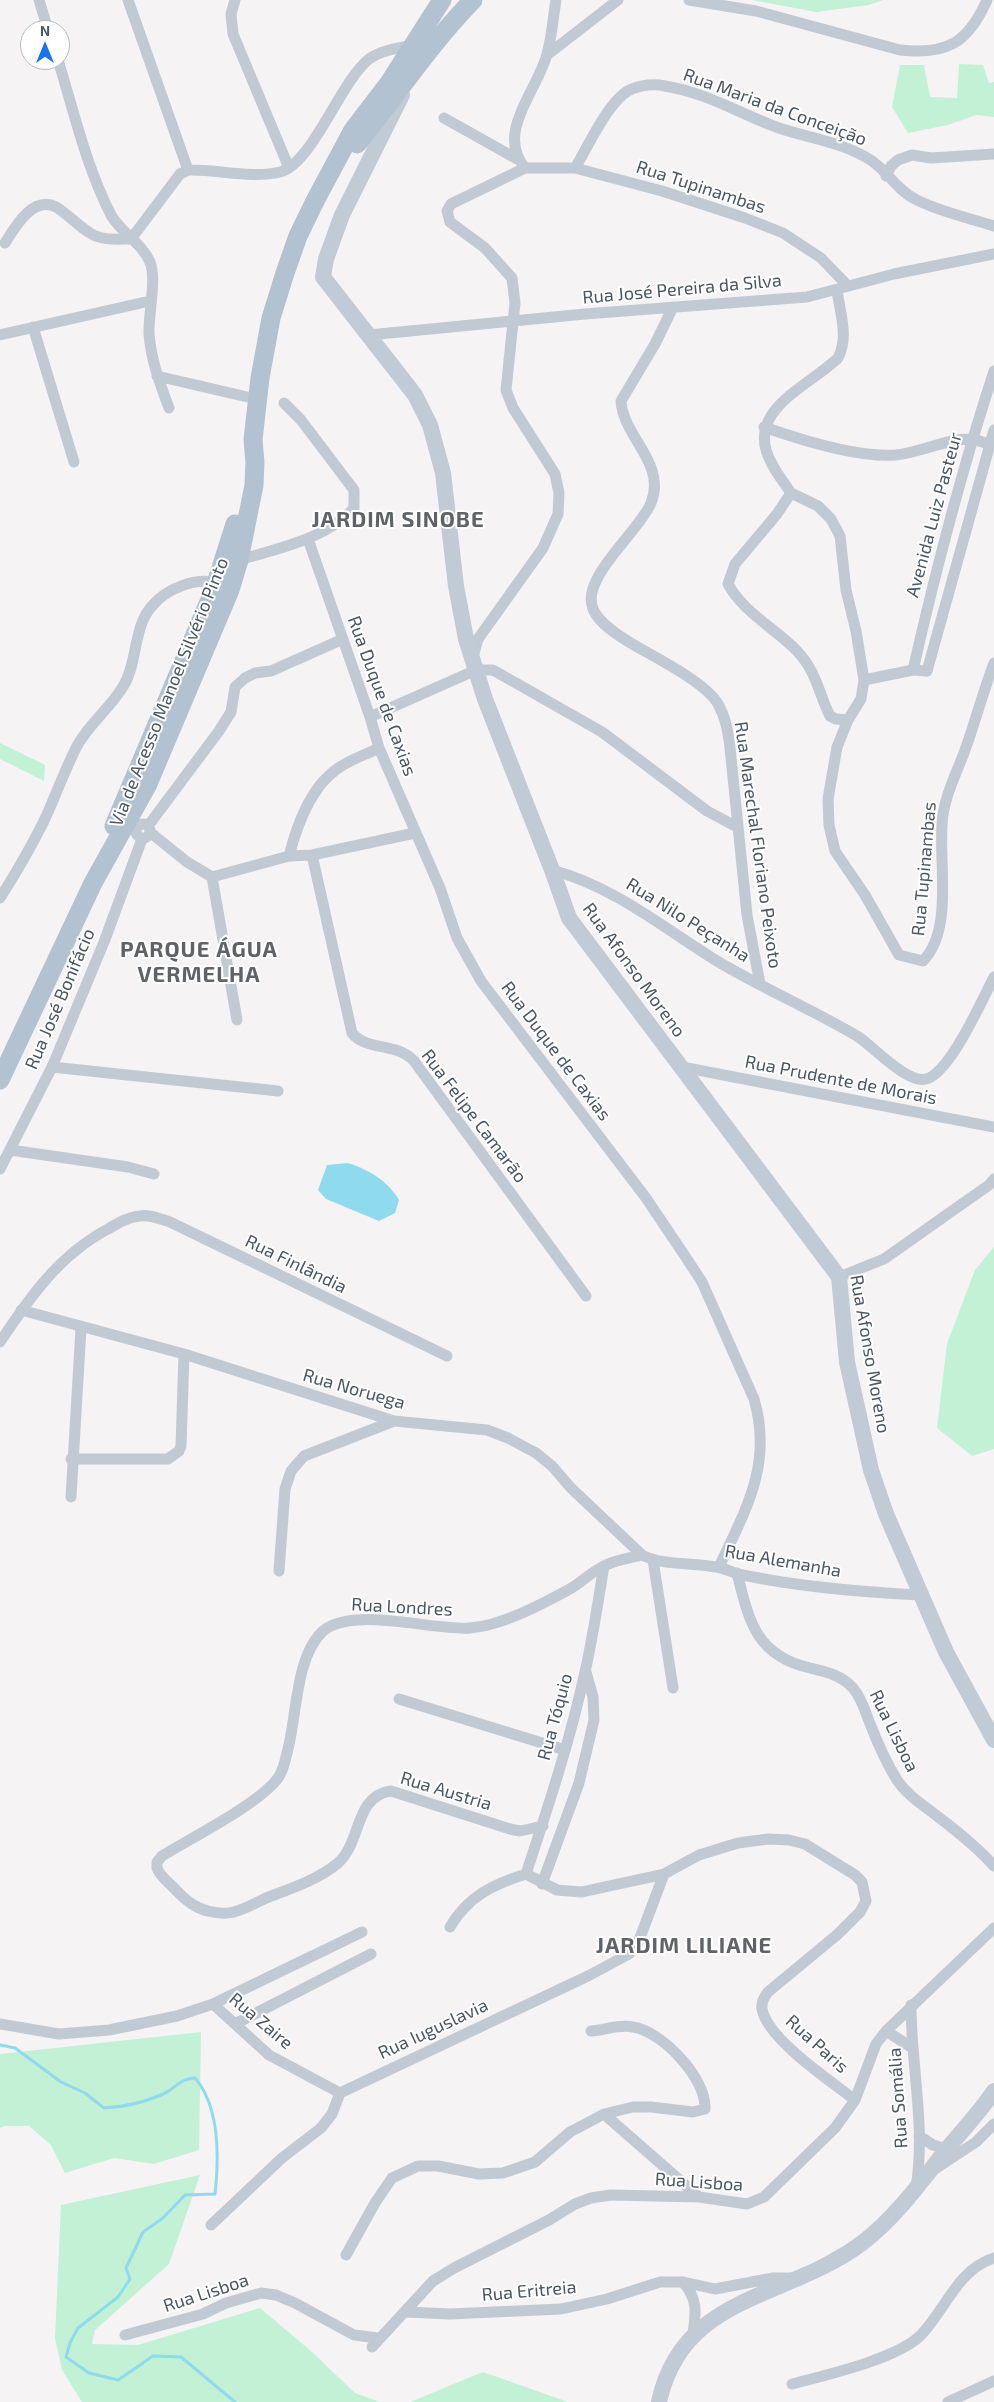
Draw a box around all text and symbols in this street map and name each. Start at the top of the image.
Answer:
north arrow [20,20,70,70]
text: N [40,22,50,39]
street label: Rua Maria da Conceição [680,64,870,150]
street label: Rua Tupinambas [634,156,768,218]
street label: Rua José Pereira da Silva [581,270,783,308]
street label: Avenida Luiz Pasteur [902,430,966,600]
district label: JARDIM SINOBE [310,507,486,533]
street label: Via de Acesso Manoel Silvério Pinto [105,554,233,830]
street label: Rua Duque de Caxias [343,613,421,779]
street label: Rua Marechal Floriano Peixoto [730,720,786,970]
street label: Rua Tupinambas [907,801,941,937]
street label: Rua Nilo Peçanha [622,873,754,967]
street label: Rua Afonso Moreno [578,899,690,1041]
street label: Rua José Bonifácio [21,925,99,1073]
district label: PARQUE ÁGUA VERMELHA [119,937,279,988]
street label: Rua Duque de Caxias [497,977,615,1125]
street label: Rua Felipe Camarão [417,1045,531,1187]
street label: Rua Prudente de Morais [743,1051,939,1109]
street label: Rua Finlândia [242,1230,350,1298]
street label: Rua Afonso Moreno [845,1273,895,1435]
street label: Rua Noruega [300,1364,408,1414]
street label: Rua Alemanha [723,1540,843,1582]
street label: Rua Londres [351,1594,453,1620]
street label: Rua Tóquio [533,1671,577,1763]
street label: Rua Lisboa [865,1686,923,1776]
street label: Rua Austria [398,1767,494,1815]
district label: JARDIM LILIANE [594,1933,774,1959]
street label: Rua Zaire [225,1988,297,2054]
street label: Rua Iuguslavia [375,1994,491,2064]
street label: Rua Paris [781,2010,853,2078]
street label: Rua Somália [884,2047,912,2149]
street label: Rua Lisboa [654,2168,744,2196]
street label: Rua Lisboa [161,2269,251,2317]
street label: Rua Eritreia [481,2276,577,2306]

